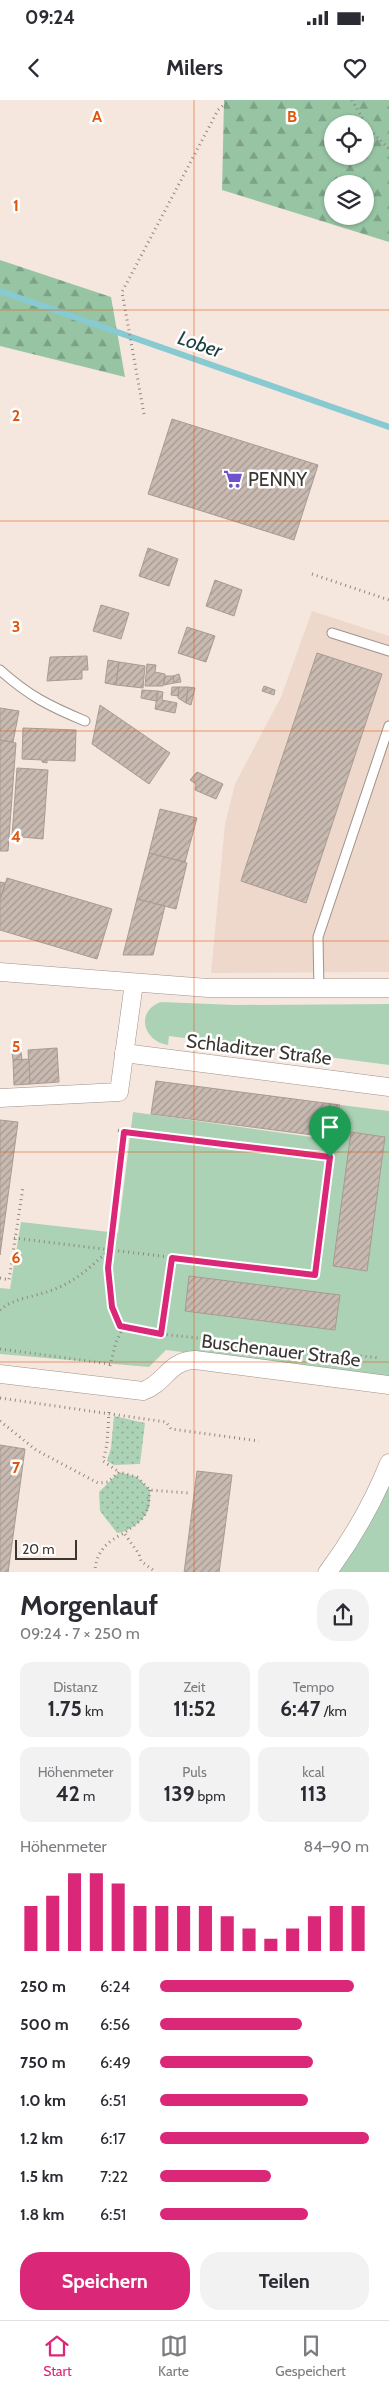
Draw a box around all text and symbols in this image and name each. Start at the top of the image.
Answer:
text: 09:24 [25,6,75,29]
icon: back [20,54,48,82]
text: Milers [166,54,223,81]
icon: heart [341,54,369,82]
text: A [92,107,102,126]
text: B [287,107,297,126]
map controls [324,115,374,225]
button: locate [324,115,374,165]
button: layers [324,175,374,225]
text: 1 [13,196,19,215]
water label: Lober [175,325,226,363]
text: 2 [12,406,20,425]
supermarket icon: PENNY [222,468,244,490]
place label: PENNY [248,468,307,491]
text: 3 [12,617,20,636]
text: 4 [11,827,21,846]
street label: Schladitzer Straße [185,1029,333,1070]
text: 5 [12,1037,20,1056]
pin [309,1106,351,1157]
icon: arrive [316,1113,344,1141]
text: 6 [12,1248,21,1267]
street label: Buschenauer Straße [200,1329,362,1372]
text: 7 [12,1458,21,1477]
scale bar [15,1538,78,1561]
text: 20 m [22,1540,55,1558]
text: Morgenlauf [20,1588,158,1622]
button: share [317,1589,369,1641]
text: 09:24 · 7 × 250 m [20,1624,140,1643]
text: Distanz [53,1678,98,1696]
text: Zeit [183,1678,206,1696]
text: Tempo [293,1678,334,1696]
text: 1.75 [47,1696,82,1721]
text: 11:52 [173,1696,216,1721]
text: 6:47 [280,1696,320,1721]
text: km [82,1702,104,1720]
text: /km [320,1702,347,1720]
text: Höhenmeter [38,1763,113,1781]
text: Puls [182,1763,207,1781]
text: kcal [302,1763,325,1781]
text: 42 [56,1781,80,1806]
text: 139 [164,1781,194,1806]
text: 113 [300,1781,327,1806]
text: m [80,1787,95,1805]
text: bpm [194,1787,225,1805]
text: Höhenmeter [20,1837,106,1856]
text: 84–90 m [303,1837,369,1856]
text: 250 m [20,1977,66,1996]
text: 6:24 [100,1977,130,1996]
text: 500 m [20,2015,69,2034]
text: 6:56 [100,2015,130,2034]
text: 750 m [20,2053,66,2072]
text: 6:49 [100,2053,131,2072]
text: 1.0 km [20,2091,66,2110]
text: 6:51 [100,2091,126,2110]
text: 1.2 km [20,2129,63,2148]
text: 6:17 [100,2129,126,2148]
text: 1.5 km [20,2167,63,2186]
text: 7:22 [100,2167,128,2186]
text: 1.8 km [20,2205,64,2224]
text: 6:51 [100,2205,126,2224]
button: Speichern [20,2252,190,2310]
button: Teilen [200,2252,369,2310]
tab: Start [43,2332,72,2380]
tab: Karte [158,2332,189,2380]
tab: Gespeichert [275,2332,346,2380]

